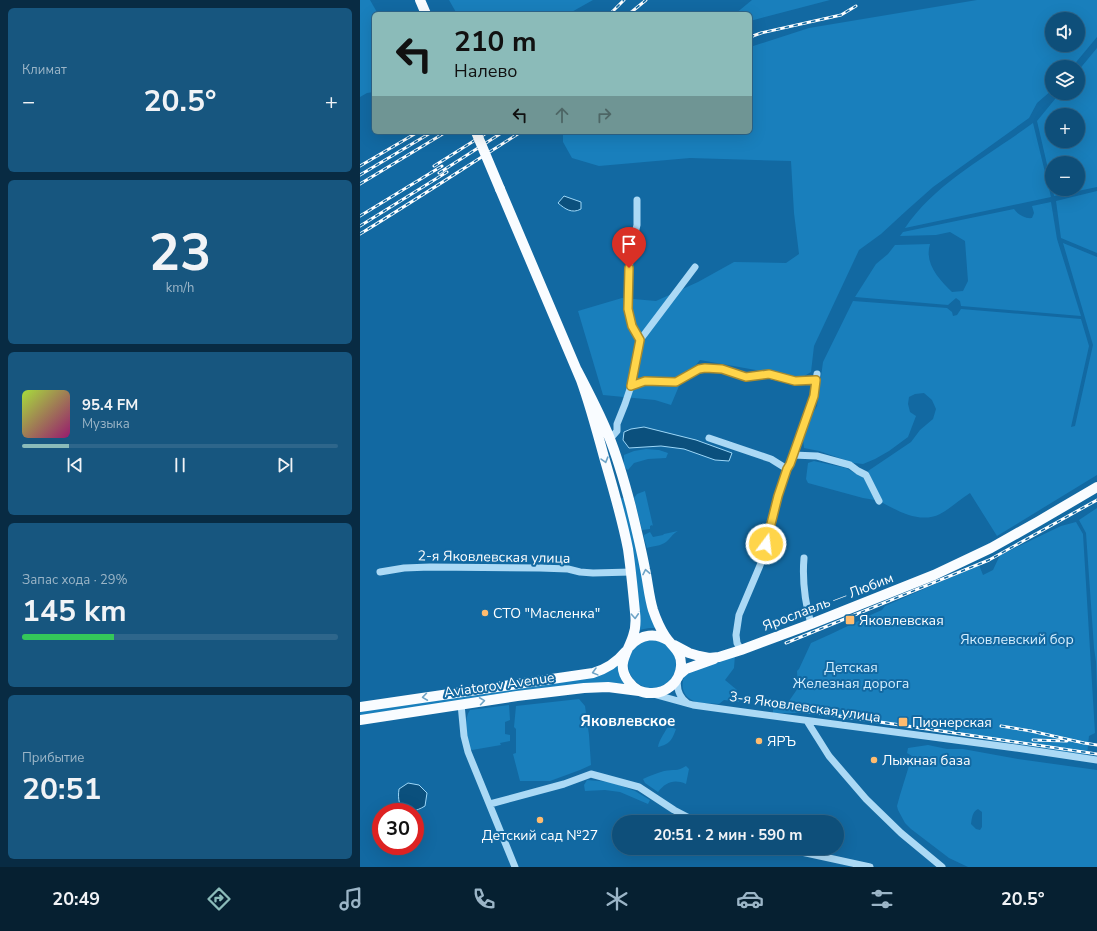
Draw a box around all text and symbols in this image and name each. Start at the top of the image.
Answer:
map controls [1045,12,1085,196]
button: sound [1045,12,1085,52]
text: 210 m [454,23,537,61]
icon: left [388,28,440,80]
text: Налево [454,59,518,83]
button: layers [1045,60,1085,100]
text: Климат [22,61,67,79]
text: 20.5° [144,81,216,122]
text: − [22,87,35,117]
text: + [325,87,338,117]
icon: left [509,104,531,126]
icon: ahead [551,104,573,126]
icon: right [593,104,615,126]
button: + [1045,108,1085,148]
button: − [1045,156,1085,196]
text: 23 [149,217,211,288]
pin [612,227,646,268]
icon: arrive [618,233,640,255]
text: km/h [166,279,194,297]
text: 95.4 FM [82,395,138,415]
text: Музыка [82,415,130,433]
icon: previous [64,454,86,476]
icon: pause [169,454,191,476]
icon: next [274,454,296,476]
one-way arrow [600,457,609,464]
position arrow [745,523,787,565]
street label: 2-я Яковлевская улица [417,546,571,568]
street label: Ярославль — Любим [760,568,896,636]
one-way arrow [642,569,650,575]
text: Запас хода · 29% [22,571,128,589]
text: 145 km [22,591,127,632]
place label: СТО "Масленка" [493,604,600,623]
marker: СТО "Масленка" [480,608,490,618]
place label: Яковлевская [859,611,944,630]
one-way arrow [631,613,640,619]
marker: Яковлевская [844,614,856,626]
park label: Яковлевский бор [960,630,1074,649]
park label: Детская Железная дорога [793,658,909,693]
one-way arrow [592,667,599,676]
street label: Aviatorov Avenue [443,668,555,702]
street label: 3-я Яковлевская улица [728,687,882,727]
one-way arrow [422,692,428,701]
one-way arrow [479,697,485,706]
district label: Яковлевское [581,711,675,731]
place label: Пионерская [912,713,992,732]
marker: Пионерская [897,716,909,728]
place label: ЯРЪ [767,732,796,751]
marker: ЯРЪ [754,736,764,746]
text: Прибытие [22,749,84,767]
place label: Лыжная база [882,751,970,770]
marker: Лыжная база [869,755,879,765]
text: 20:51 [22,769,101,810]
speed limit sign: 30 [372,803,424,855]
marker: Детский сад №27 [535,815,545,825]
text: 20:51 · 2 мин · 590 m [653,825,803,845]
place label: Детский сад №27 [482,826,598,845]
icon: directions [205,885,233,913]
icon: music [337,885,365,913]
icon: phone [470,885,498,913]
icon: climate [603,885,631,913]
icon: car [736,885,764,913]
icon: filters [868,885,896,913]
text: 20:49 [52,887,100,911]
text: 20.5° [1001,887,1045,911]

